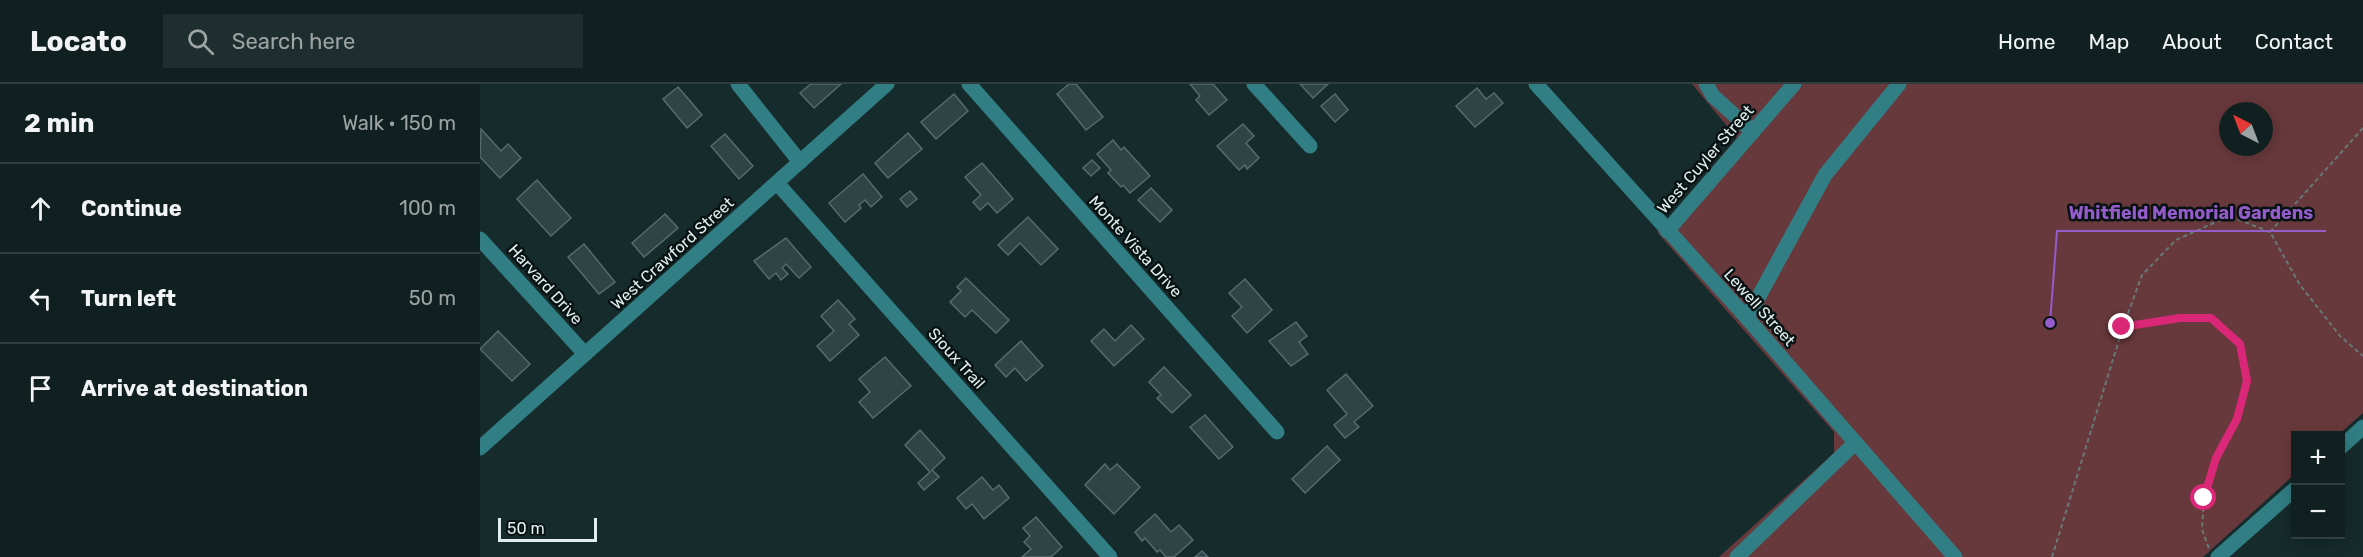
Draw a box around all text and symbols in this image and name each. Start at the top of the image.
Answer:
search box [163,14,583,68]
text: Locato [30,25,127,58]
icon: search [184,25,217,58]
text: Search here [232,28,355,55]
text: Home [1998,29,2055,54]
text: Map [2088,29,2129,54]
text: About [2162,29,2222,54]
text: Contact [2255,29,2333,54]
street label: West Cuyler Street [1653,101,1758,217]
north arrow [2219,102,2273,156]
text: 2 min [24,108,94,139]
text: Walk · 150 m [342,111,456,135]
icon: ahead [24,192,57,225]
street label: Monte Vista Drive [1085,192,1186,301]
street label: West Crawford Street [607,193,738,314]
text: Continue [81,195,182,222]
callout: Whitfield Memorial Gardens [2057,195,2326,231]
text: 100 m [399,196,456,220]
text: Whitfield Memorial Gardens [2069,202,2313,224]
street label: Harvard Drive [505,240,587,328]
street label: Lewell Street [1720,265,1799,350]
icon: left [24,282,57,315]
text: Turn left [81,285,176,312]
text: 50 m [409,286,456,310]
route end [2108,313,2134,339]
street label: Sioux Trail [924,324,989,393]
icon: arrive [24,372,57,405]
text: Arrive at destination [81,375,308,402]
map controls [2291,431,2345,539]
button: + [2291,431,2345,485]
route start [2190,484,2216,510]
button: − [2291,485,2345,539]
scale bar [498,515,597,542]
text: 50 m [507,519,545,538]

